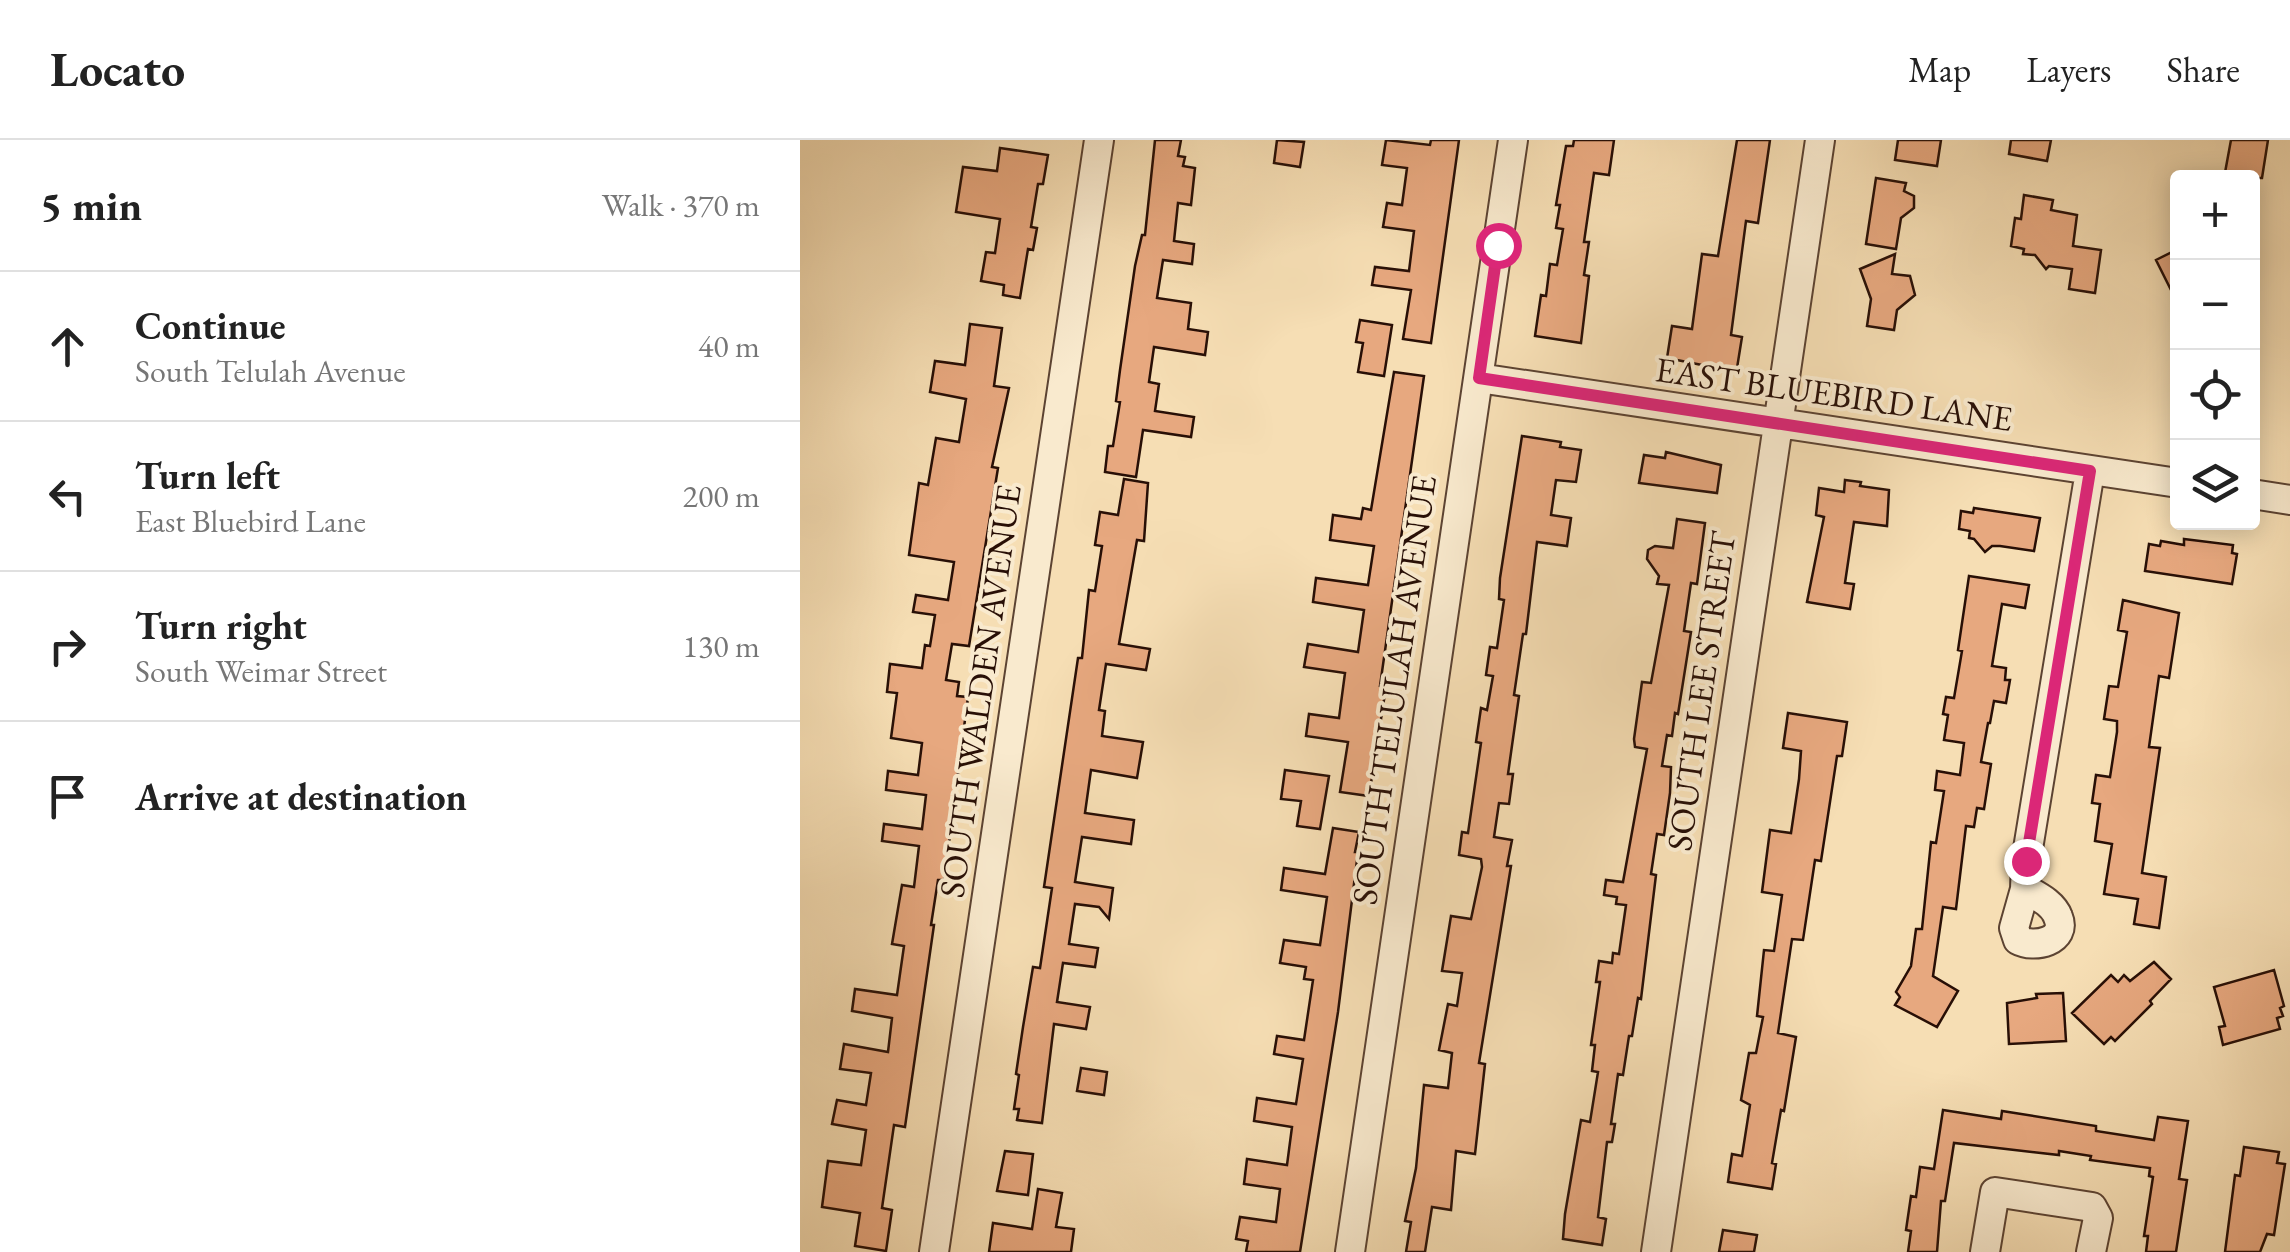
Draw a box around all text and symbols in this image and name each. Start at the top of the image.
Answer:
text: Locato [50,38,185,100]
text: Map [1908,47,1971,92]
text: Layers [2026,47,2111,92]
text: Share [2166,47,2240,92]
map controls [2170,170,2260,530]
button: + [2170,170,2260,260]
text: 5 min [40,178,142,233]
text: Walk · 370 m [602,184,760,226]
route start [1476,223,1522,269]
button: − [2170,260,2260,350]
text: Continue [135,301,286,350]
icon: ahead [40,319,95,374]
text: 40 m [698,325,760,367]
street label: EAST BLUEBIRD LANE [1653,346,2016,441]
text: South Telulah Avenue [135,350,406,392]
button: locate [2170,350,2260,440]
button: layers [2170,440,2260,530]
text: Turn left [135,451,280,500]
icon: left [40,469,95,524]
street label: SOUTH TELULAH AVENUE [1341,472,1446,907]
text: 200 m [683,475,760,517]
street label: SOUTH WALDEN AVENUE [928,482,1031,900]
text: East Bluebird Lane [135,500,366,542]
street label: SOUTH LEE STREET [1656,528,1745,854]
text: Turn right [135,601,307,650]
icon: right [40,619,95,674]
text: 130 m [683,625,760,667]
text: South Weimar Street [135,650,387,692]
icon: arrive [40,769,95,824]
text: Arrive at destination [135,772,467,821]
route end [2004,839,2050,885]

